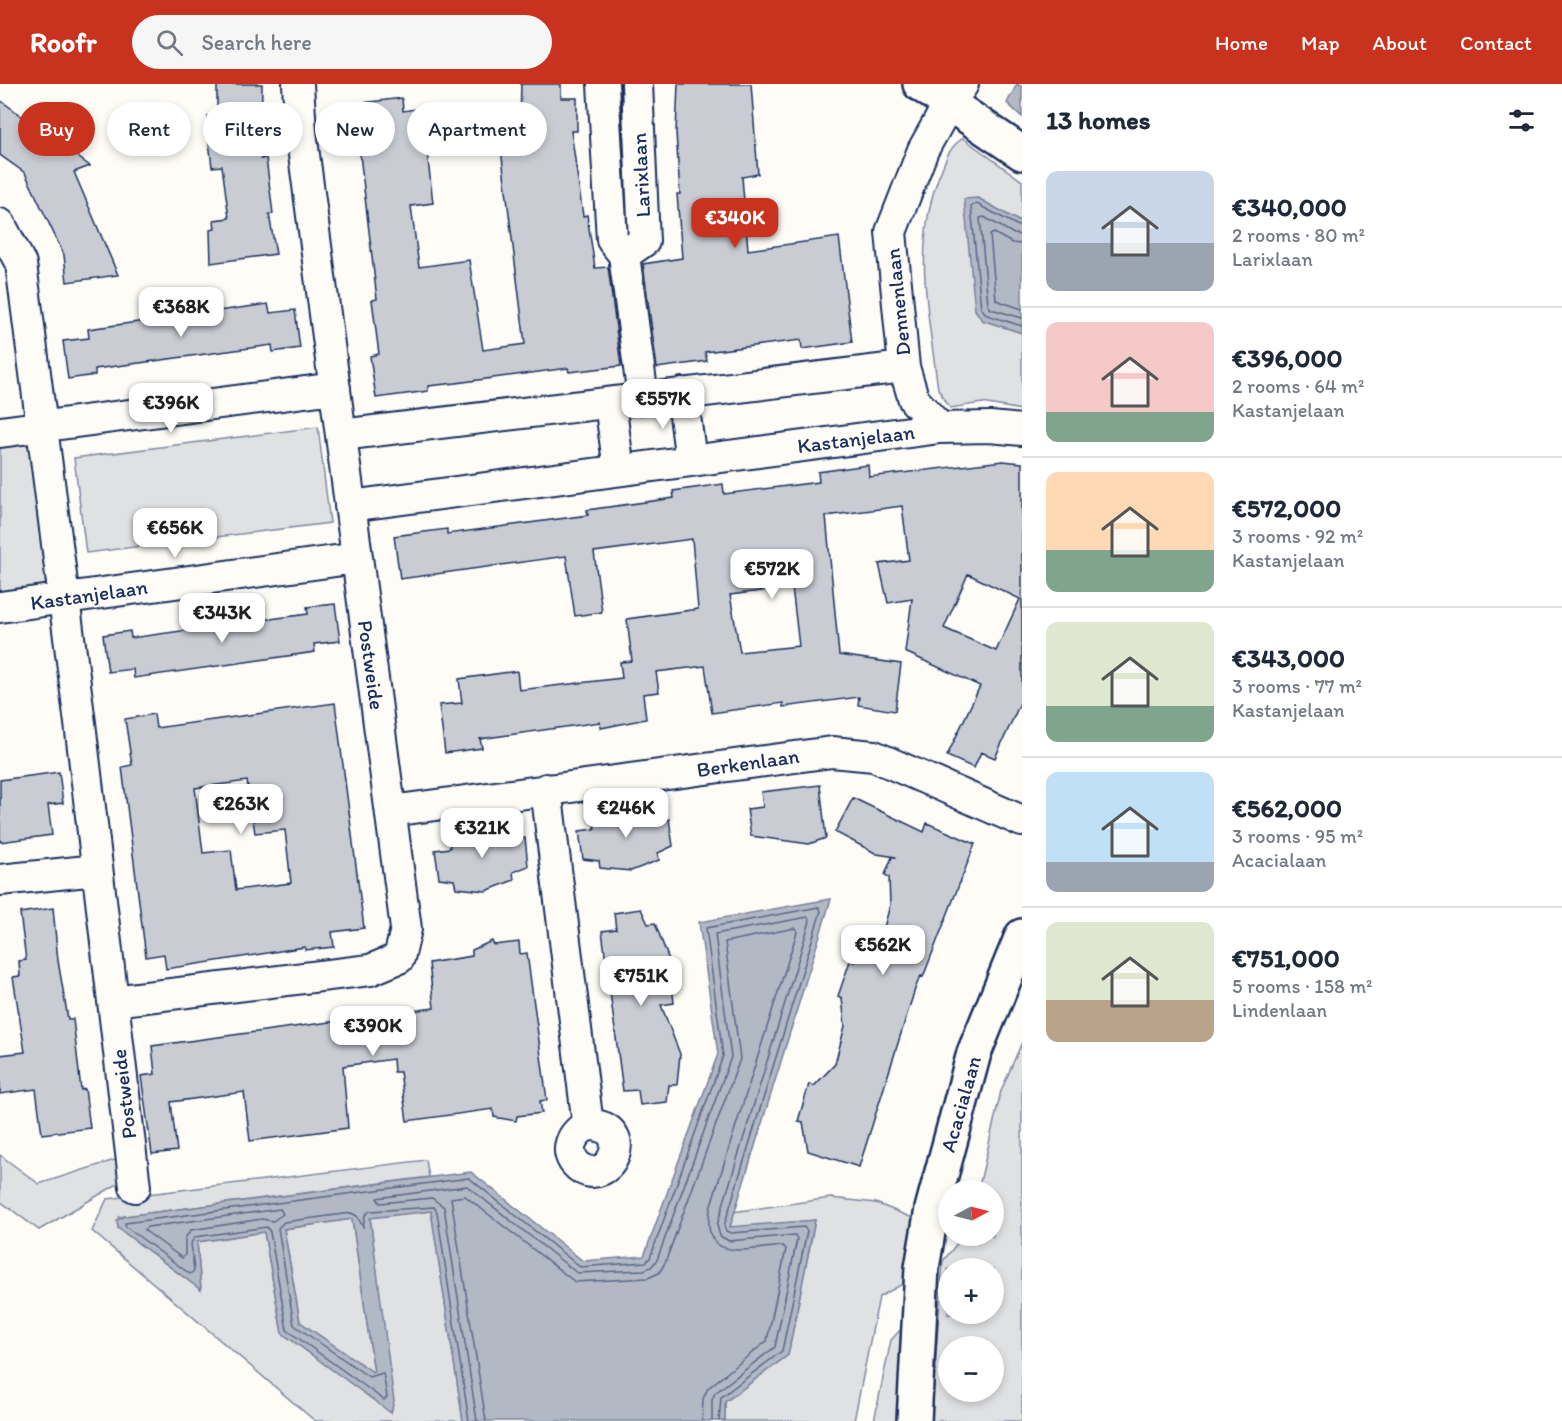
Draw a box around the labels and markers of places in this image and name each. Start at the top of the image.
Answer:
pin: €340K [693,198,777,249]
pin: €368K [139,287,223,338]
pin: €557K [621,379,705,430]
pin: €396K [129,383,213,434]
pin: €656K [133,508,217,559]
pin: €572K [730,549,814,600]
pin: €343K [180,593,264,644]
pin: €263K [199,784,283,835]
pin: €246K [584,788,668,839]
pin: €321K [440,808,524,859]
pin: €562K [841,925,925,976]
pin: €751K [599,956,683,1007]
pin: €390K [331,1006,415,1057]

